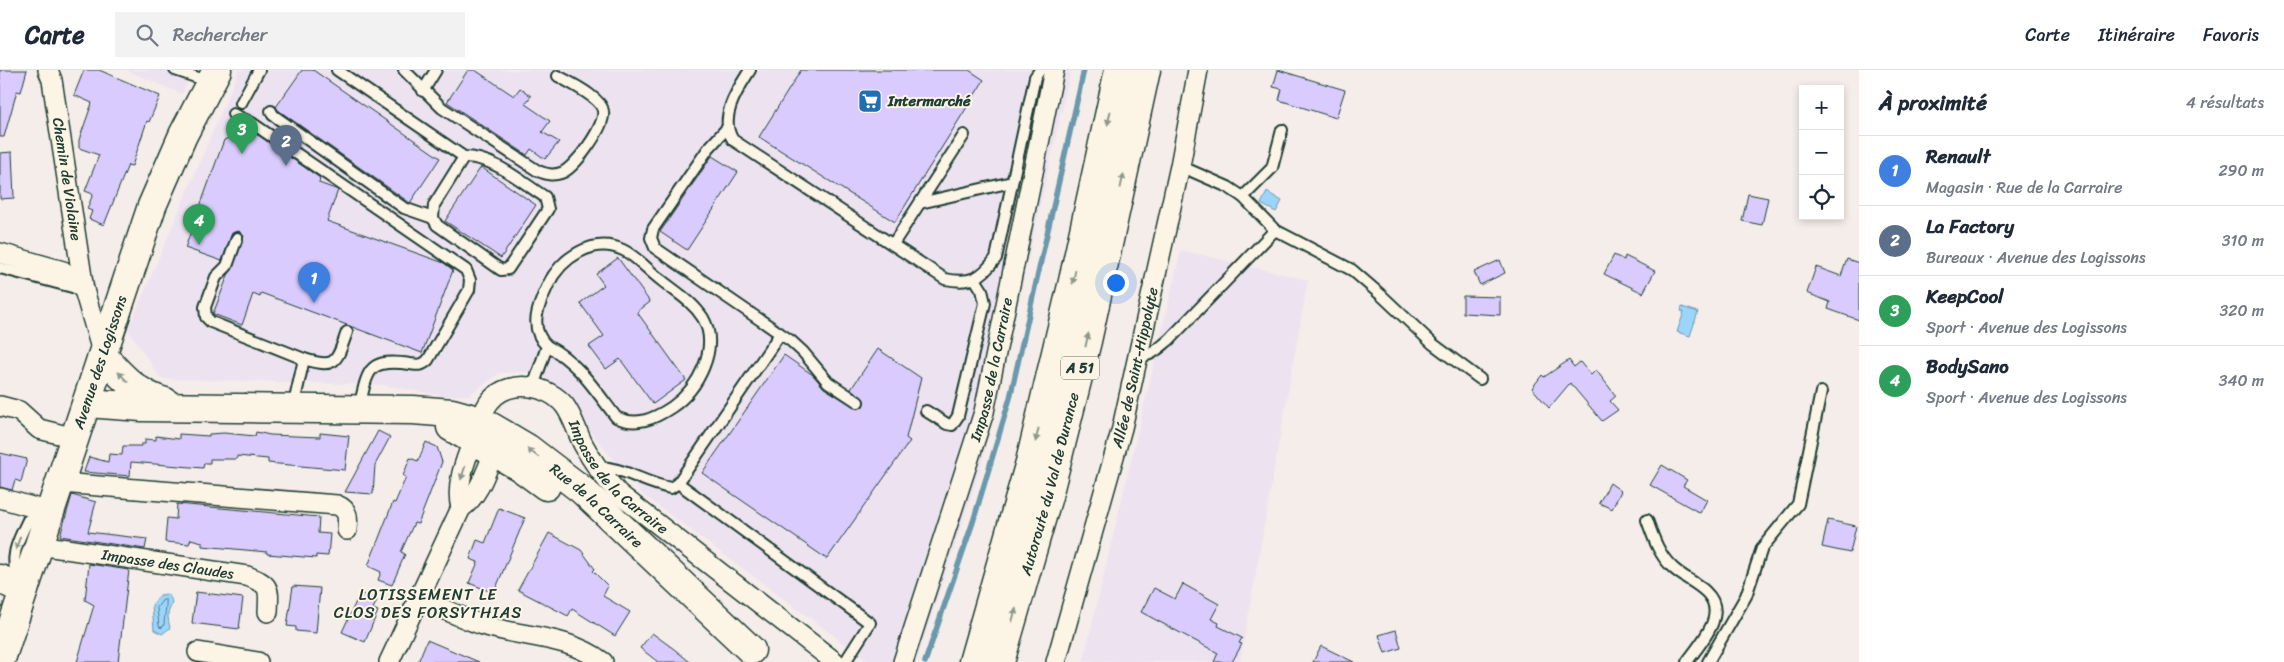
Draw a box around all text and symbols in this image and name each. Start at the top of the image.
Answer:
search box [115,12,465,57]
text: Carte [25,14,85,56]
text: Rechercher [173,18,267,51]
text: Carte [2025,19,2070,51]
text: Itinéraire [2098,19,2175,51]
text: Favoris [2203,19,2259,51]
icon: search [133,21,161,49]
text: À proximité [1879,84,1987,122]
map controls [1799,85,1844,220]
button: + [1799,85,1844,130]
supermarket icon: Intermarché [857,88,883,114]
place label: Intermarché [887,88,971,114]
text: 4 résultats [2186,88,2264,117]
one-way arrow [1104,110,1112,126]
pin: 3 [226,113,258,154]
street label: Chemin de Violaine [45,116,89,243]
pin: 2 [270,125,302,166]
button: − [1799,130,1844,175]
text: Renault [1926,140,1990,173]
text: 1 [1892,156,1898,185]
text: 290 m [2218,156,2264,185]
text: Magasin · Rue de la Carraire [1926,173,2122,202]
one-way arrow [1118,174,1126,189]
button: locate [1799,175,1844,220]
pin: 4 [183,204,215,245]
text: La Factory [1926,210,2014,243]
text: 2 [1890,226,1900,255]
text: 310 m [2222,226,2264,255]
text: Bureaux · Avenue des Logissons [1926,243,2146,272]
pin: 1 [298,262,330,303]
one-way arrow [1070,269,1078,284]
your location [1103,270,1129,296]
text: KeepCool [1926,280,2003,313]
street label: Allée de Saint-Hippolyte [1104,284,1166,452]
street label: Avenue des Logissons [65,291,135,433]
street label: Impasse de la Carraire [962,295,1020,446]
text: 3 [1891,296,1899,325]
text: 320 m [2219,296,2264,325]
text: Sport · Avenue des Logissons [1926,313,2127,342]
one-way arrow [1083,332,1091,347]
text: BodySano [1926,350,2009,383]
road number: A 51 [1061,356,1099,380]
text: 4 [1890,366,1900,395]
text: 340 m [2219,366,2264,395]
one-way arrow [117,372,129,384]
text: Sport · Avenue des Logissons [1926,383,2127,412]
street label: Autoroute du Val de Durance [1012,389,1087,579]
street label: Impasse de la Carraire [561,415,674,541]
one-way arrow [1033,427,1041,442]
one-way arrow [527,448,540,459]
street label: Rue de la Carraire [544,457,649,555]
one-way arrow [458,466,466,481]
one-way arrow [14,536,22,551]
street label: Impasse des Claudes [99,541,236,587]
district label: LOTISSEMENT LE CLOS DES FORSYTHIAS [334,580,522,627]
one-way arrow [1010,608,1018,623]

